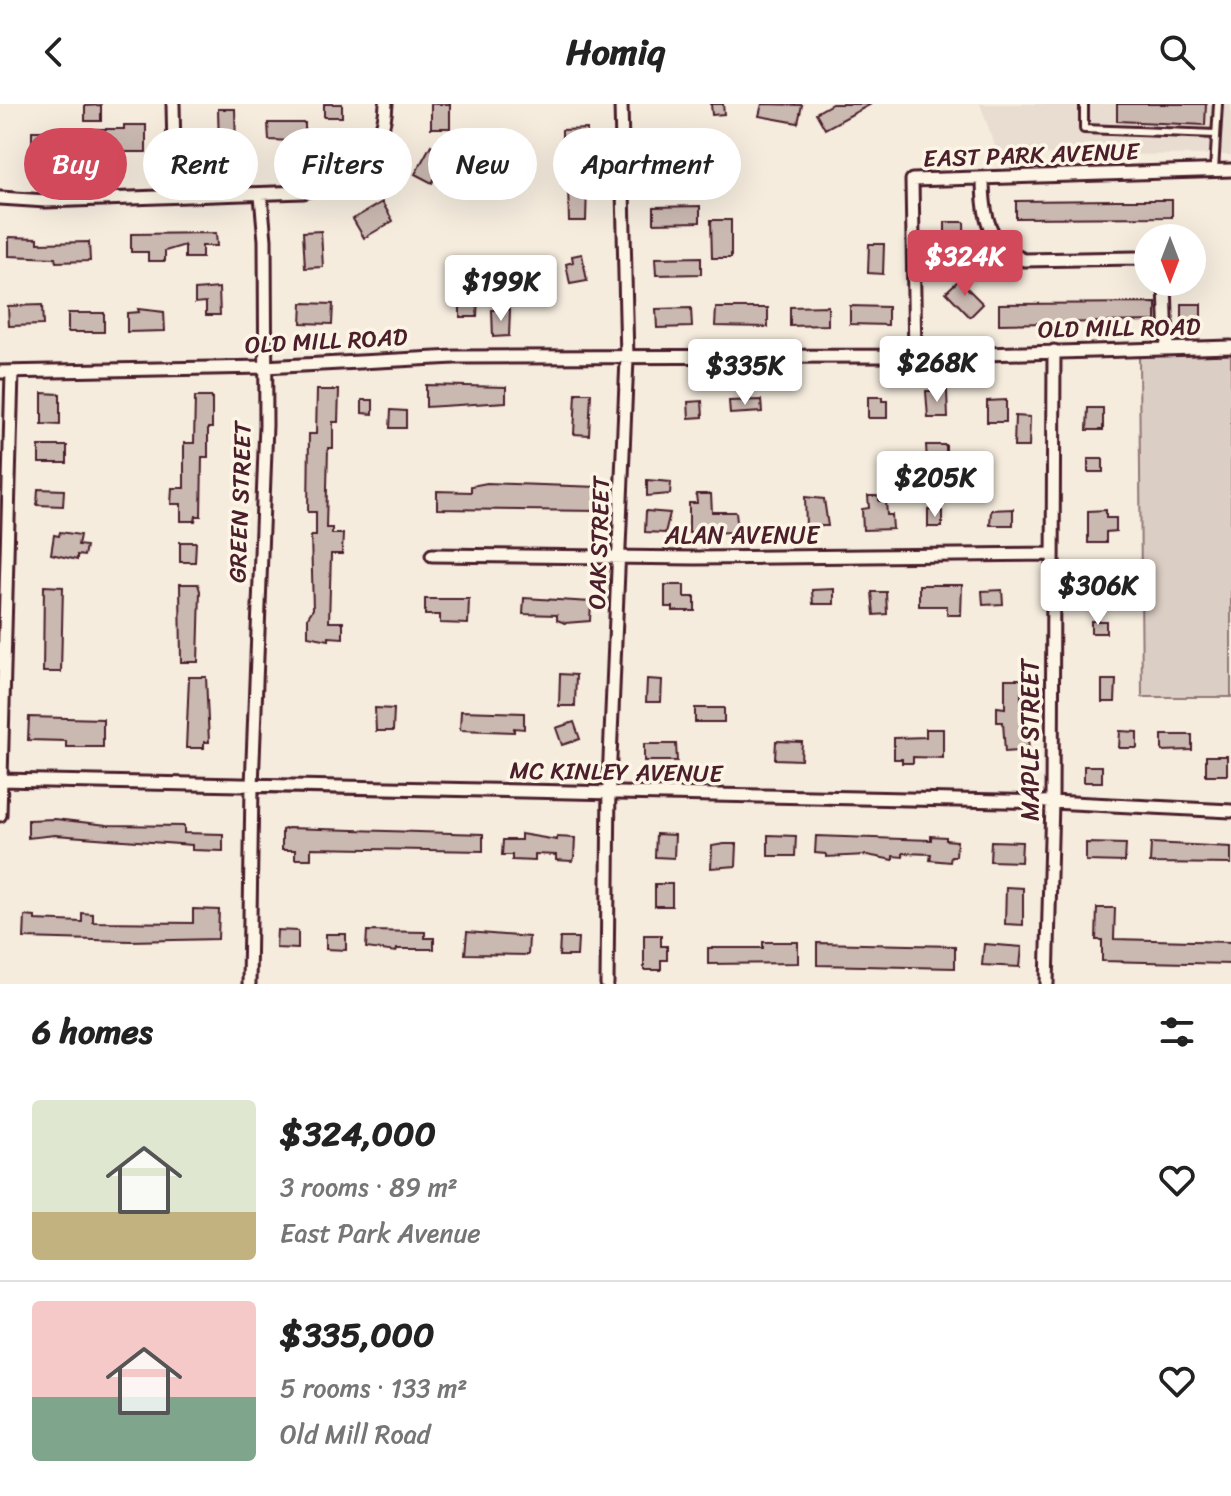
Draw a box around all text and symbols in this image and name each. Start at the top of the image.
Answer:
text: Homiq [566,20,665,84]
icon: back [32,30,76,74]
icon: search [1155,30,1199,74]
chip: Buy [24,128,127,200]
chip: Rent [143,128,258,200]
chip: Filters [274,128,412,200]
chip: New [428,128,537,200]
chip: Apartment [553,128,741,200]
street label: EAST PARK AVENUE [922,130,1141,180]
north arrow [1134,224,1206,296]
map controls [1134,224,1206,296]
pin: $324K [909,230,1021,298]
text: $324K [926,233,1004,279]
pin: $199K [445,255,557,323]
text: $199K [463,258,539,304]
street label: OLD MILL ROAD [1037,306,1201,350]
street label: OLD MILL ROAD [244,316,409,366]
pin: $268K [881,336,993,404]
pin: $335K [689,339,801,407]
text: $268K [898,339,976,385]
text: $335K [706,342,784,388]
street label: GREEN STREET [216,419,264,583]
pin: $205K [879,451,991,519]
text: $205K [895,454,975,500]
street label: OAK STREET [576,475,622,610]
street label: ALAN AVENUE [664,514,821,556]
pin: $306K [1042,559,1154,627]
text: $306K [1059,562,1137,608]
street label: MAPLE STREET [1009,657,1051,821]
street label: MC KINLEY AVENUE [509,749,724,795]
text: 6 homes [32,1002,153,1062]
icon: filters [1155,1010,1199,1054]
text: $324,000 [280,1104,436,1164]
icon: home [96,1132,192,1228]
icon: heart [1155,1158,1199,1202]
text: 3 rooms · 89 m² [280,1164,458,1210]
text: East Park Avenue [280,1210,481,1256]
text: $335,000 [280,1305,435,1365]
icon: home [96,1333,192,1429]
icon: heart [1155,1359,1199,1403]
text: 5 rooms · 133 m² [280,1365,468,1411]
text: Old Mill Road [280,1411,430,1457]

